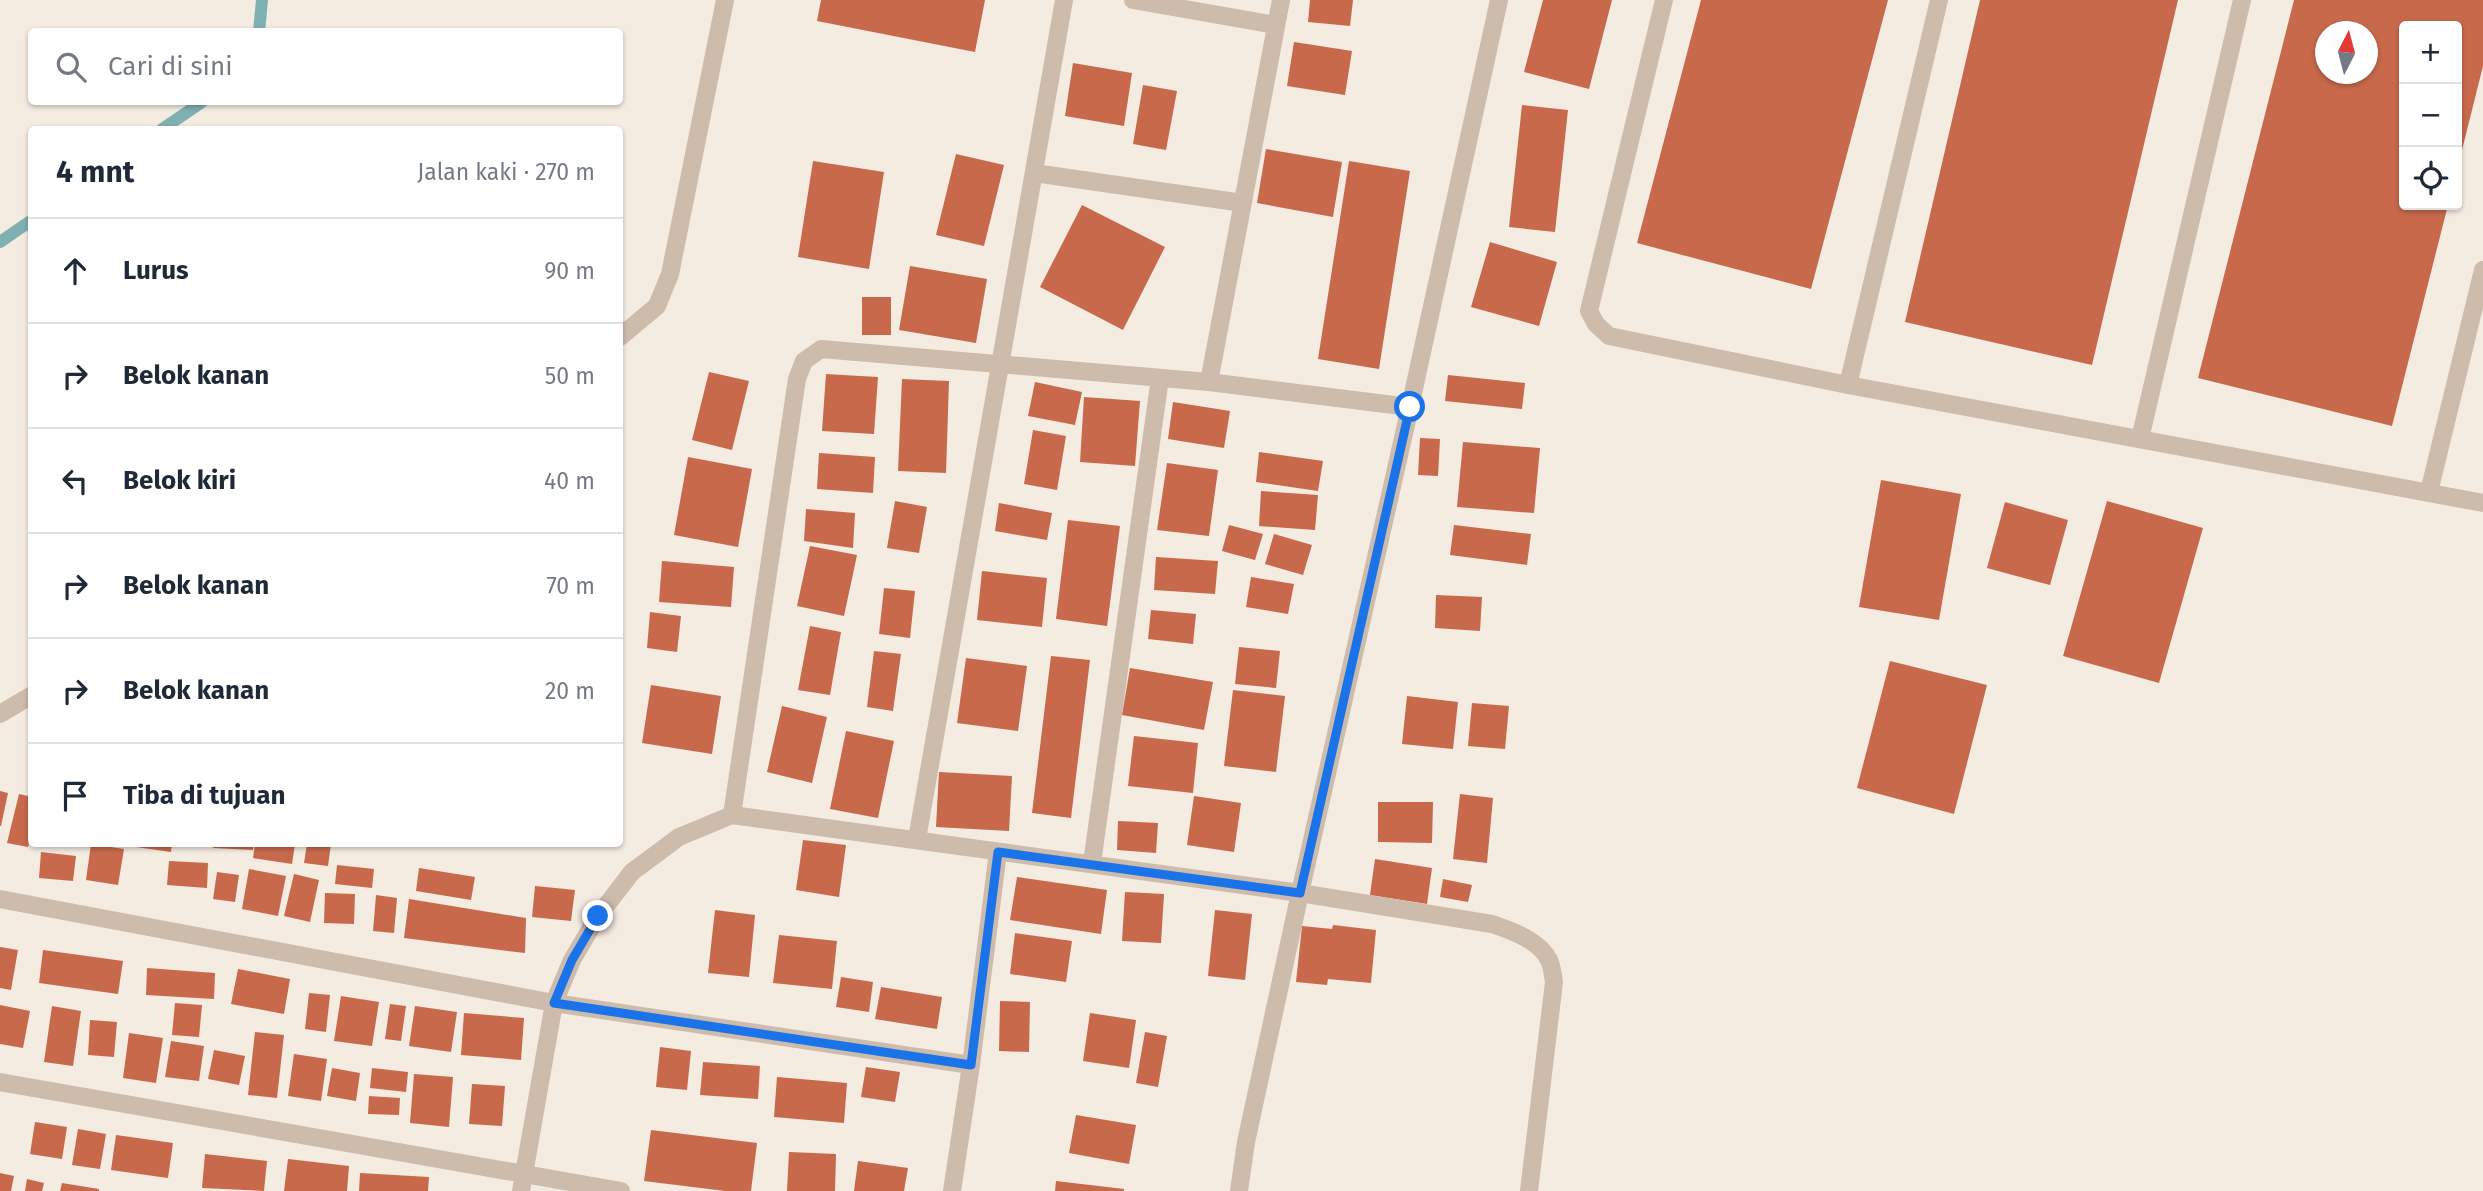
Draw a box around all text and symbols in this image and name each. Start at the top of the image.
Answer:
north arrow [2315,21,2378,84]
map controls [2399,21,2462,210]
button: + [2399,21,2462,84]
search box [28,28,623,105]
icon: search [52,48,90,86]
text: Cari di sini [108,51,233,82]
button: − [2399,84,2462,147]
button: locate [2399,147,2462,210]
text: 4 mnt [56,154,134,190]
text: Jalan kaki · 270 m [417,158,595,186]
icon: ahead [56,252,94,290]
text: Lurus [123,255,189,286]
text: 90 m [544,257,595,285]
icon: right [56,357,94,395]
text: Belok kanan [123,360,269,391]
text: 50 m [545,362,595,390]
route start [1394,391,1425,422]
icon: left [56,462,94,500]
text: Belok kiri [123,465,236,496]
text: 40 m [544,467,595,495]
icon: right [56,567,94,605]
text: Belok kanan [123,570,269,601]
text: 70 m [546,572,595,600]
icon: right [56,672,94,710]
text: Belok kanan [123,675,269,706]
text: 20 m [545,677,595,705]
icon: arrive [56,777,94,815]
text: Tiba di tujuan [123,780,285,811]
route end [582,900,613,931]

